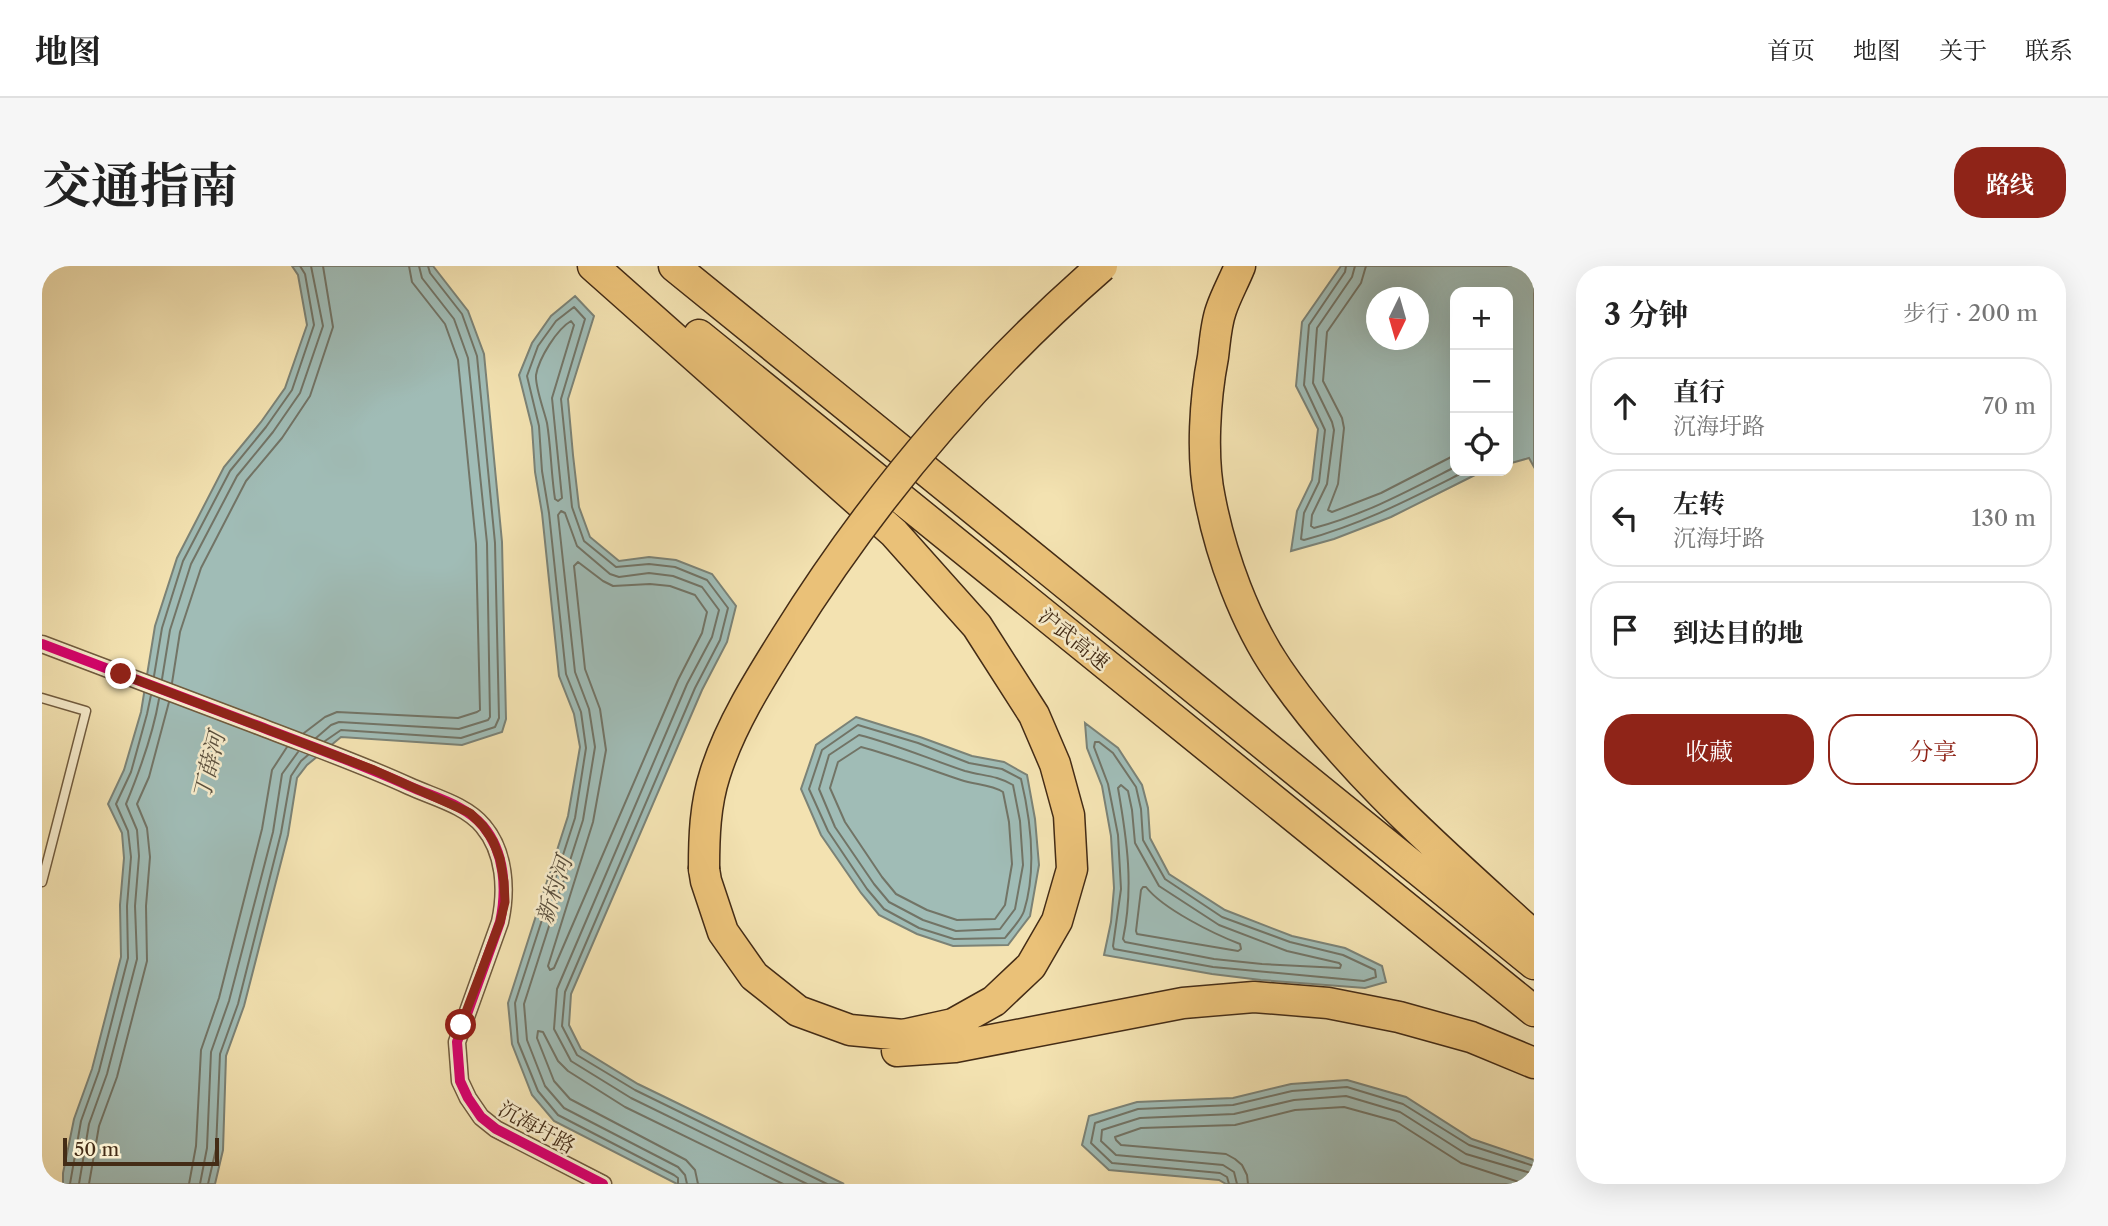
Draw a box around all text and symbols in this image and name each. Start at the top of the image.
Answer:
text: 地图 [35,31,101,72]
text: 首页 [1767,36,1815,65]
text: 地图 [1853,36,1901,65]
text: 关于 [1939,36,1987,65]
text: 联系 [2025,36,2073,65]
button: 路线 [1954,147,2066,218]
text: 交通指南 [42,155,238,216]
north arrow [1366,287,1429,350]
map controls [1450,287,1513,476]
button: + [1450,287,1513,350]
text: 3 分钟 [1604,296,1688,333]
text: 步行 · 200 m [1903,299,2038,327]
button: − [1450,350,1513,413]
text: 直行 [1673,376,1725,408]
icon: ahead [1606,387,1644,425]
text: 70 m [1983,392,2036,420]
text: 沉海圩路 [1673,412,1765,440]
button: locate [1450,413,1513,476]
text: 左转 [1673,488,1725,520]
icon: left [1606,499,1644,537]
text: 130 m [1972,504,2036,532]
text: 沉海圩路 [1673,524,1765,552]
street label: 沪武高速 [1033,603,1115,675]
icon: arrive [1606,611,1644,649]
text: 到达目的地 [1673,617,1803,649]
route end [105,658,136,689]
button: 收藏 [1604,714,1814,785]
button: 分享 [1828,714,2038,785]
water label: 丁薛河 [187,725,232,803]
water label: 新村河 [530,849,579,927]
route start [445,1009,476,1040]
street label: 沉海圩路 [494,1096,580,1158]
scale bar [63,1135,219,1167]
text: 50 m [74,1138,119,1161]

